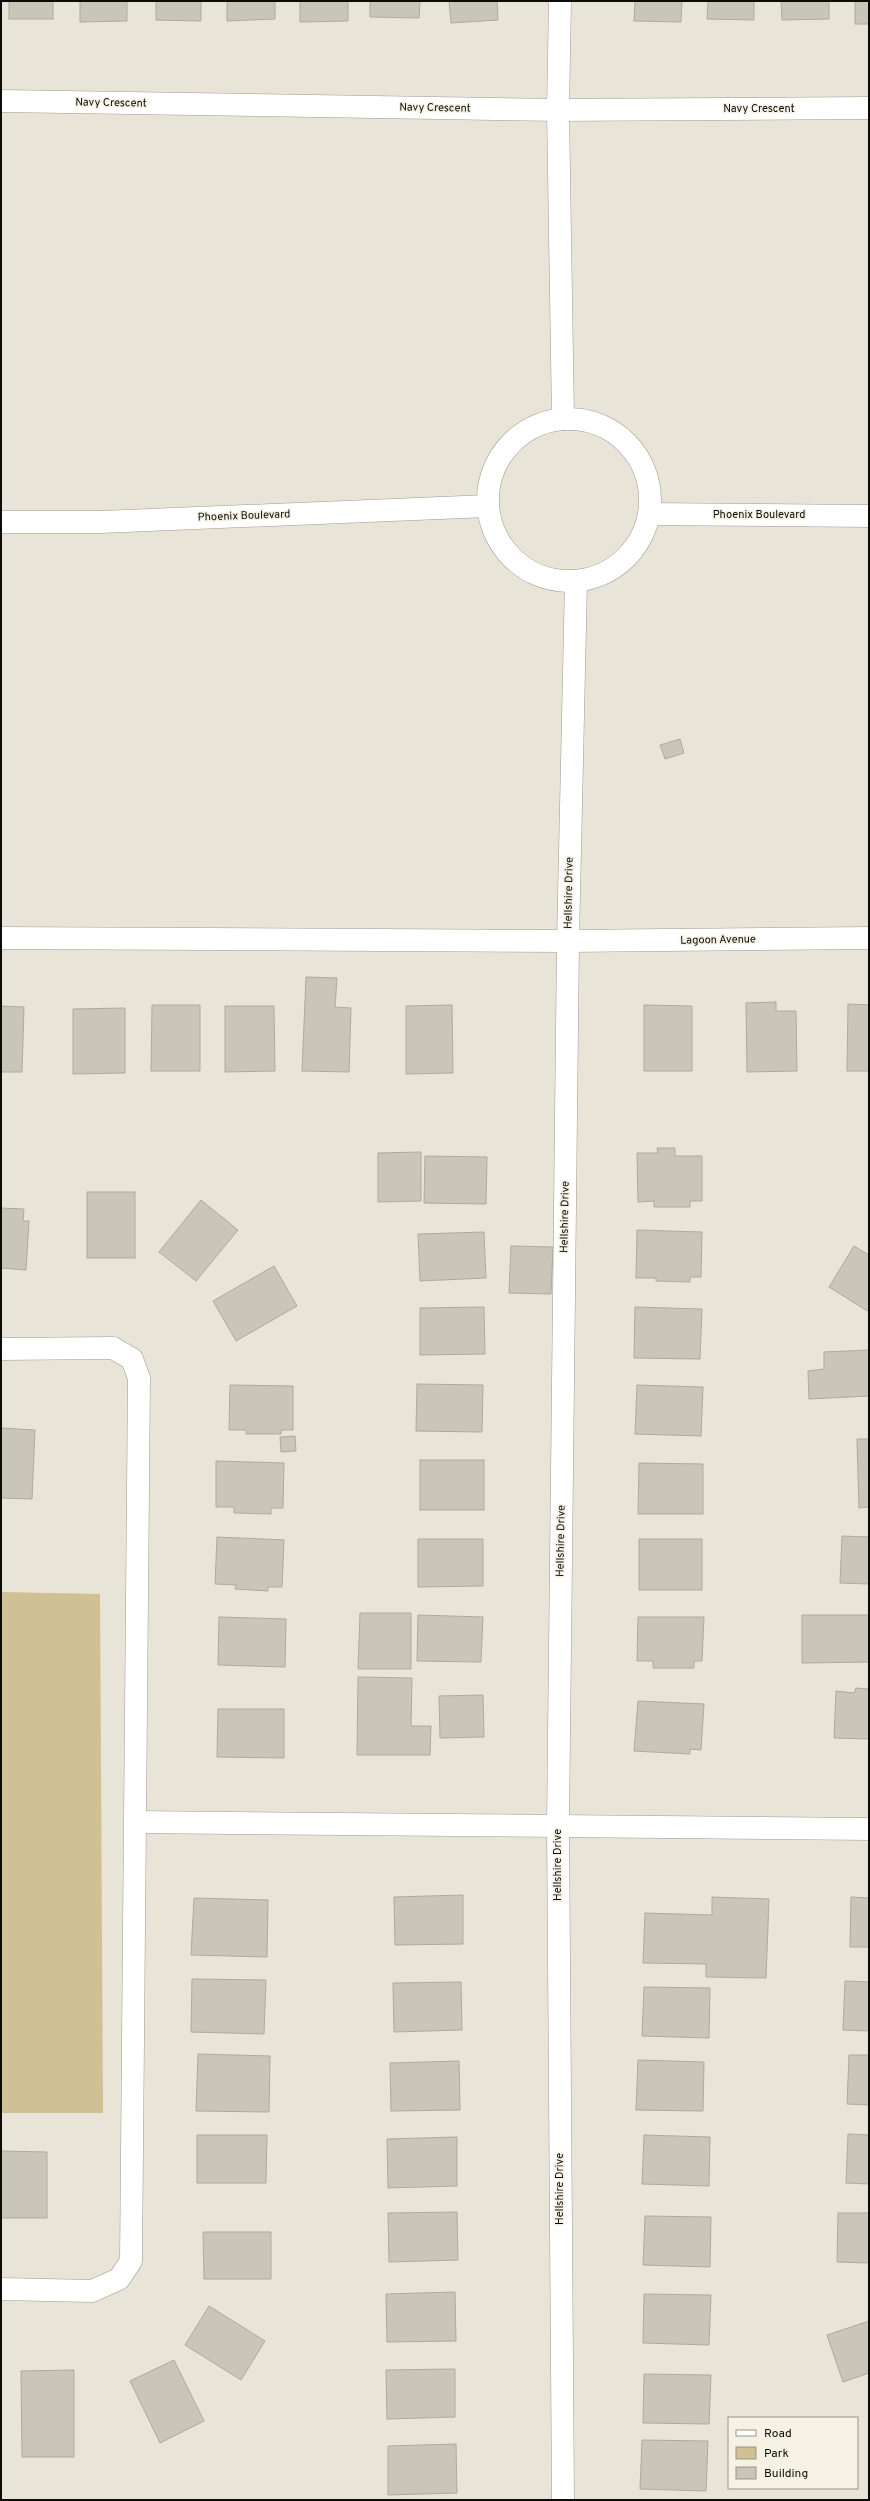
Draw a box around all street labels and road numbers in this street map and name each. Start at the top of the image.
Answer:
street label: Navy Crescent [75,95,147,111]
street label: Navy Crescent [399,100,471,116]
street label: Navy Crescent [723,102,795,116]
street label: Phoenix Boulevard [197,507,291,525]
street label: Phoenix Boulevard [713,508,805,522]
street label: Hellshire Drive [561,857,577,929]
street label: Lagoon Avenue [680,932,756,948]
street label: Hellshire Drive [557,1181,573,1253]
street label: Hellshire Drive [553,1505,569,1577]
street label: Hellshire Drive [551,1829,565,1901]
street label: Hellshire Drive [553,2153,567,2225]

